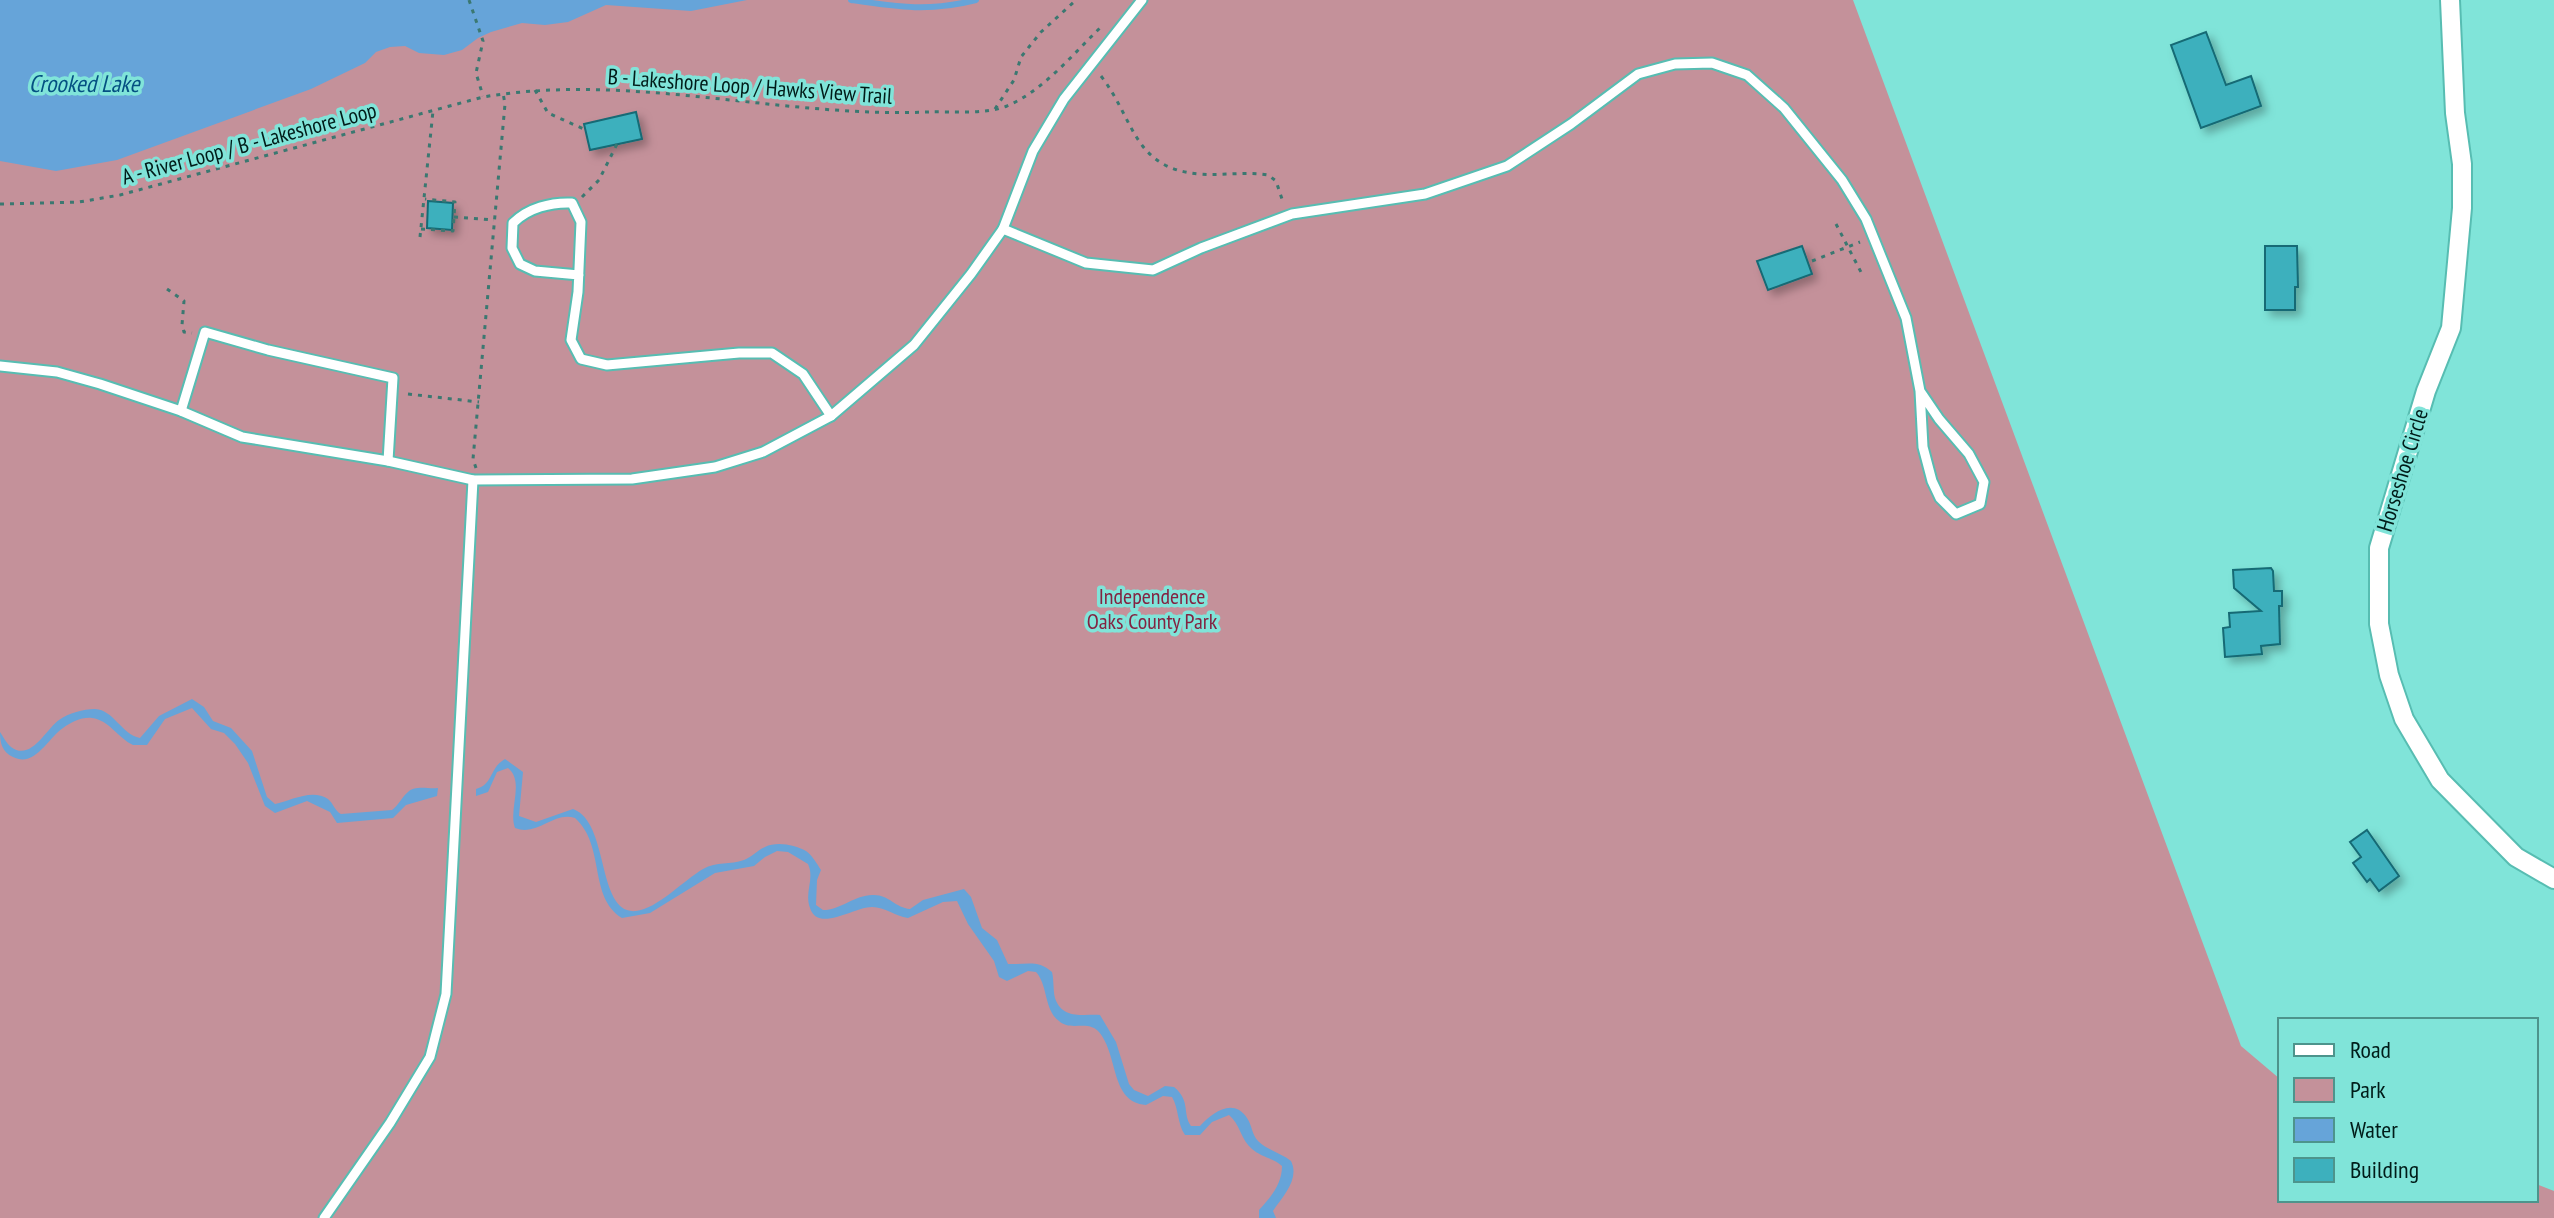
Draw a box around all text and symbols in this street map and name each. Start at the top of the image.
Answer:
street label: B - Lakeshore Loop / Hawks View Trail [607,62,894,110]
water label: Crooked Lake [29,68,141,99]
street label: A - River Loop / B - Lakeshore Loop [119,96,379,190]
street label: Horseshoe Circle [2370,405,2434,535]
park label: Independence Oaks County Park [1087,582,1218,635]
legend [2278,1018,2538,1202]
text: Road [2350,1034,2391,1065]
text: Park [2350,1074,2386,1105]
text: Water [2350,1114,2398,1145]
text: Building [2350,1154,2419,1185]

